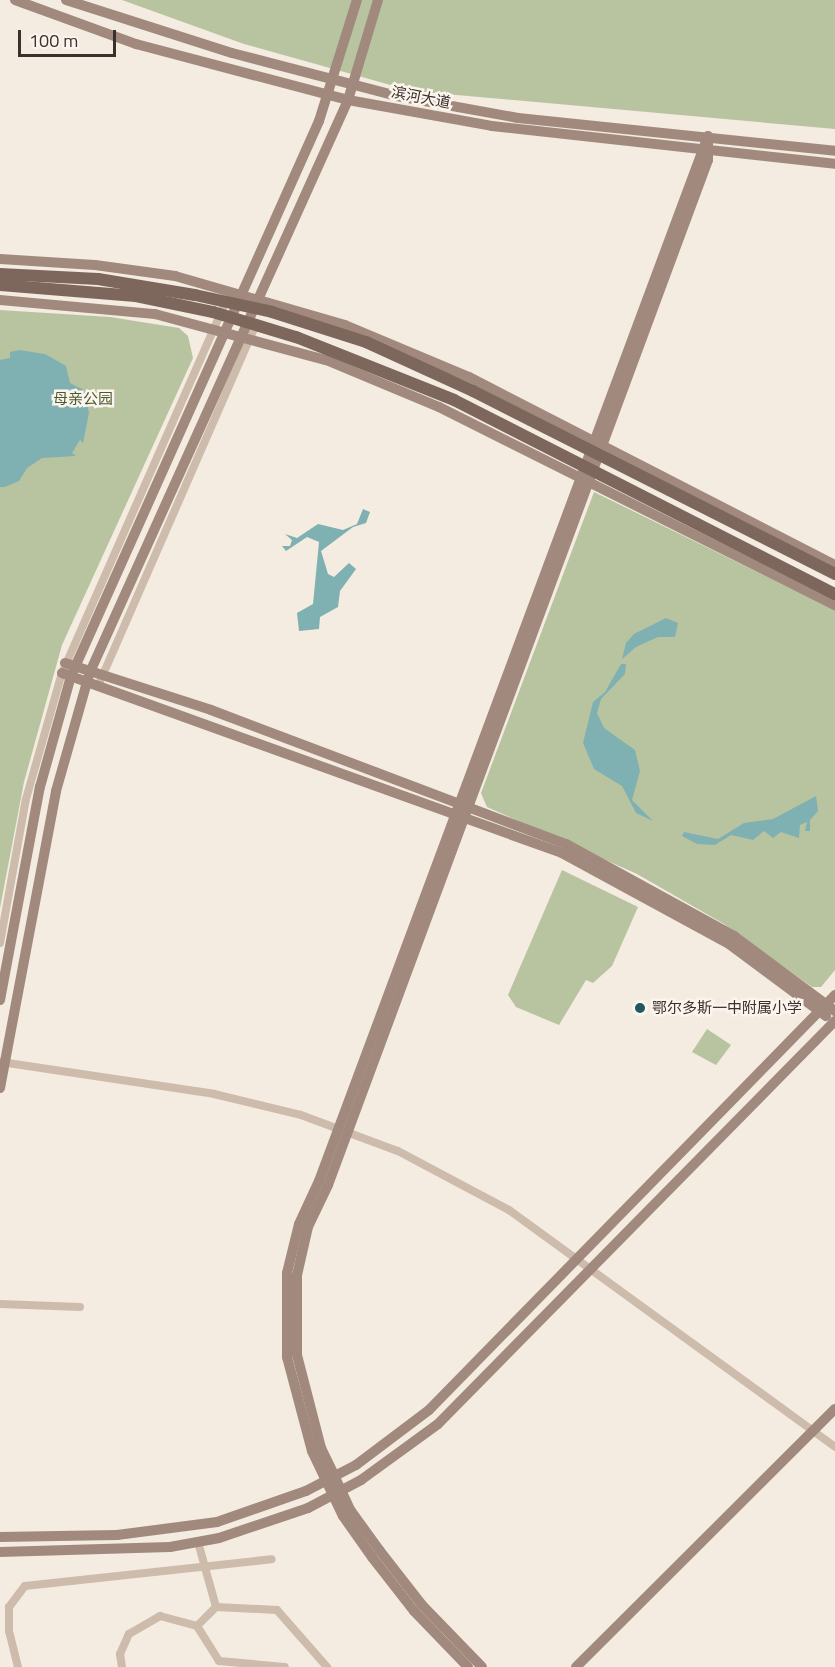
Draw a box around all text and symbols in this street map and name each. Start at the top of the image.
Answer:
scale bar [21,18,118,56]
text: 100 m [29,27,78,54]
street label: 滨河大道 [390,82,452,112]
park label: 母亲公园 [53,390,113,408]
place label: 鄂尔多斯一中附属小学 [652,999,802,1017]
marker: 鄂尔多斯一中附属小学 [633,1001,647,1015]

